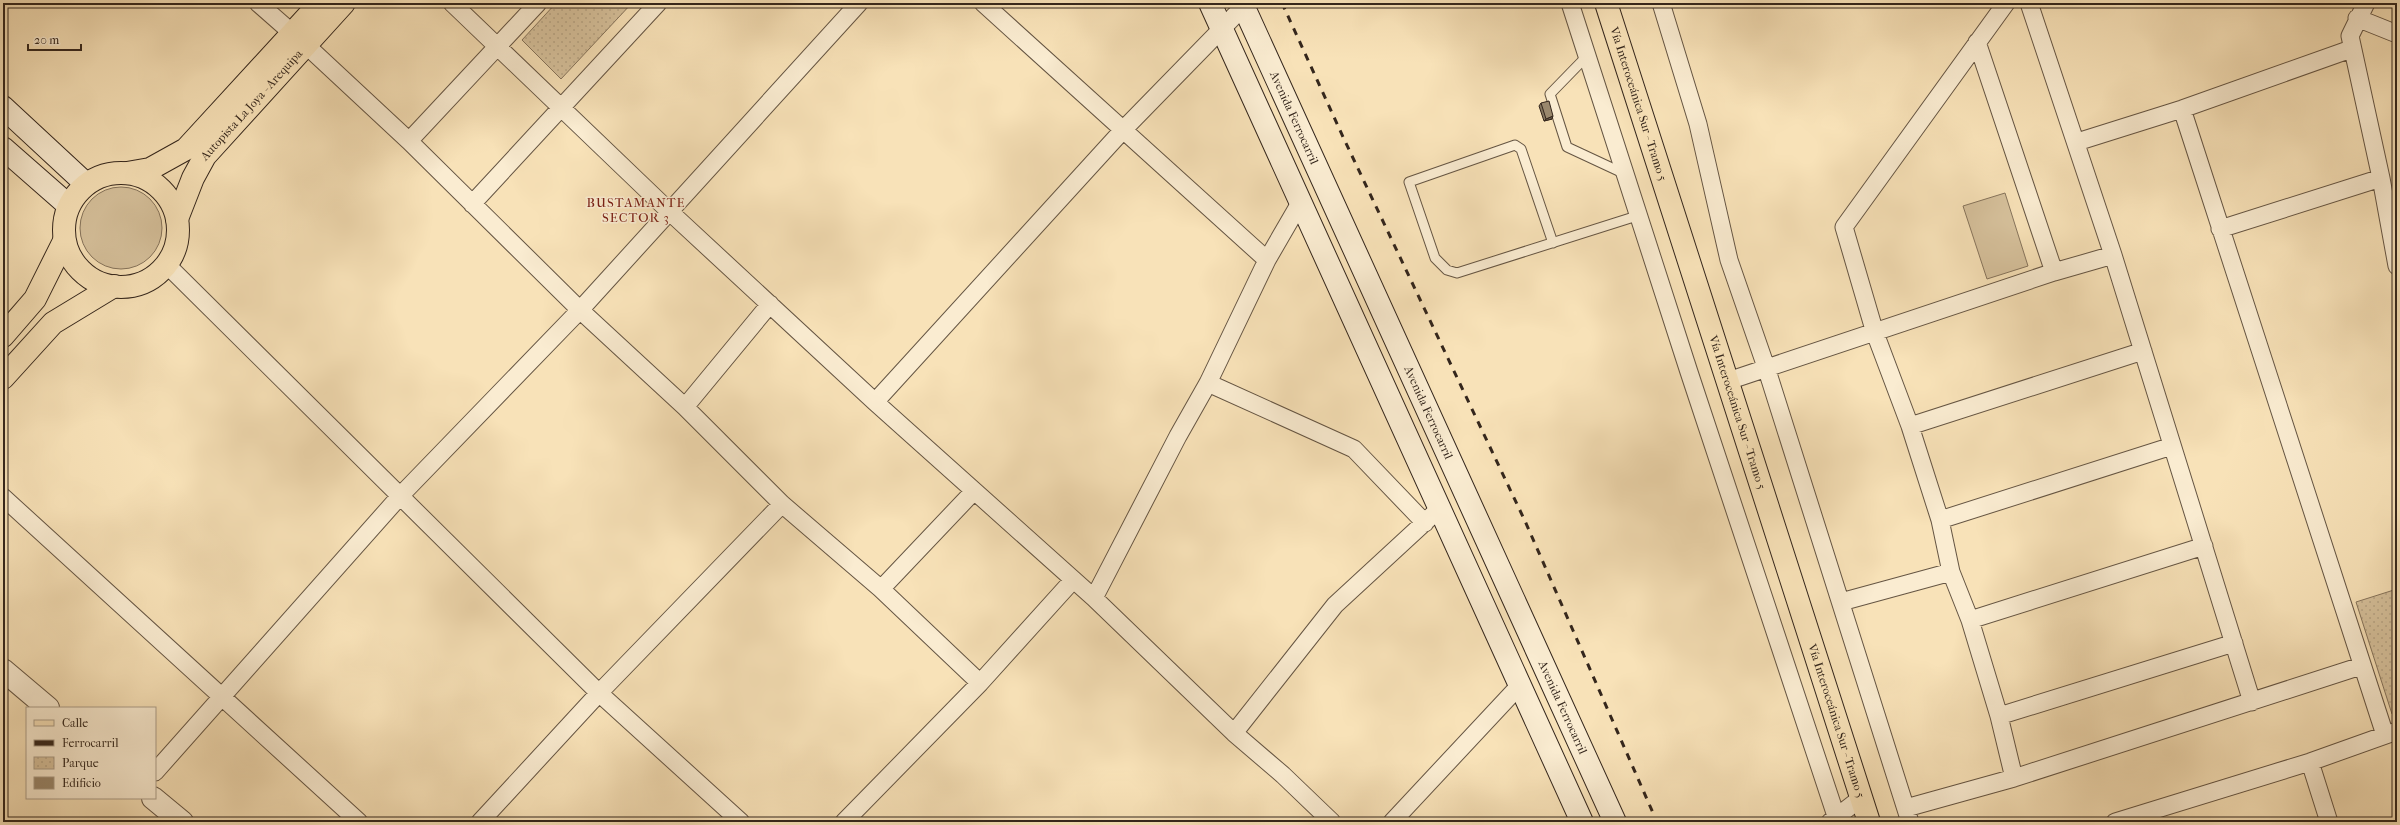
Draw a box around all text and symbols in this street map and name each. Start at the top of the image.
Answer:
street label: Vía Interoceánica Sur - Tramo 5 [1607,24,1670,183]
scale bar [28,26,81,52]
text: 20 m [34,33,59,47]
street label: Autopista La Joya - Arequipa [197,46,305,164]
street label: Avenida Ferrocarril [1267,68,1322,167]
district label: BUSTAMANTE SECTOR 3 [587,195,685,225]
street label: Vía Interoceánica Sur - Tramo 5 [1706,333,1769,491]
street label: Avenida Ferrocarril [1401,363,1456,462]
street label: Vía Interoceánica Sur - Tramo 5 [1805,641,1868,800]
street label: Avenida Ferrocarril [1535,658,1590,757]
legend [26,707,156,799]
text: Calle [62,716,88,730]
text: Ferrocarril [62,736,119,750]
text: Parque [62,756,99,770]
text: Edificio [62,776,101,790]

